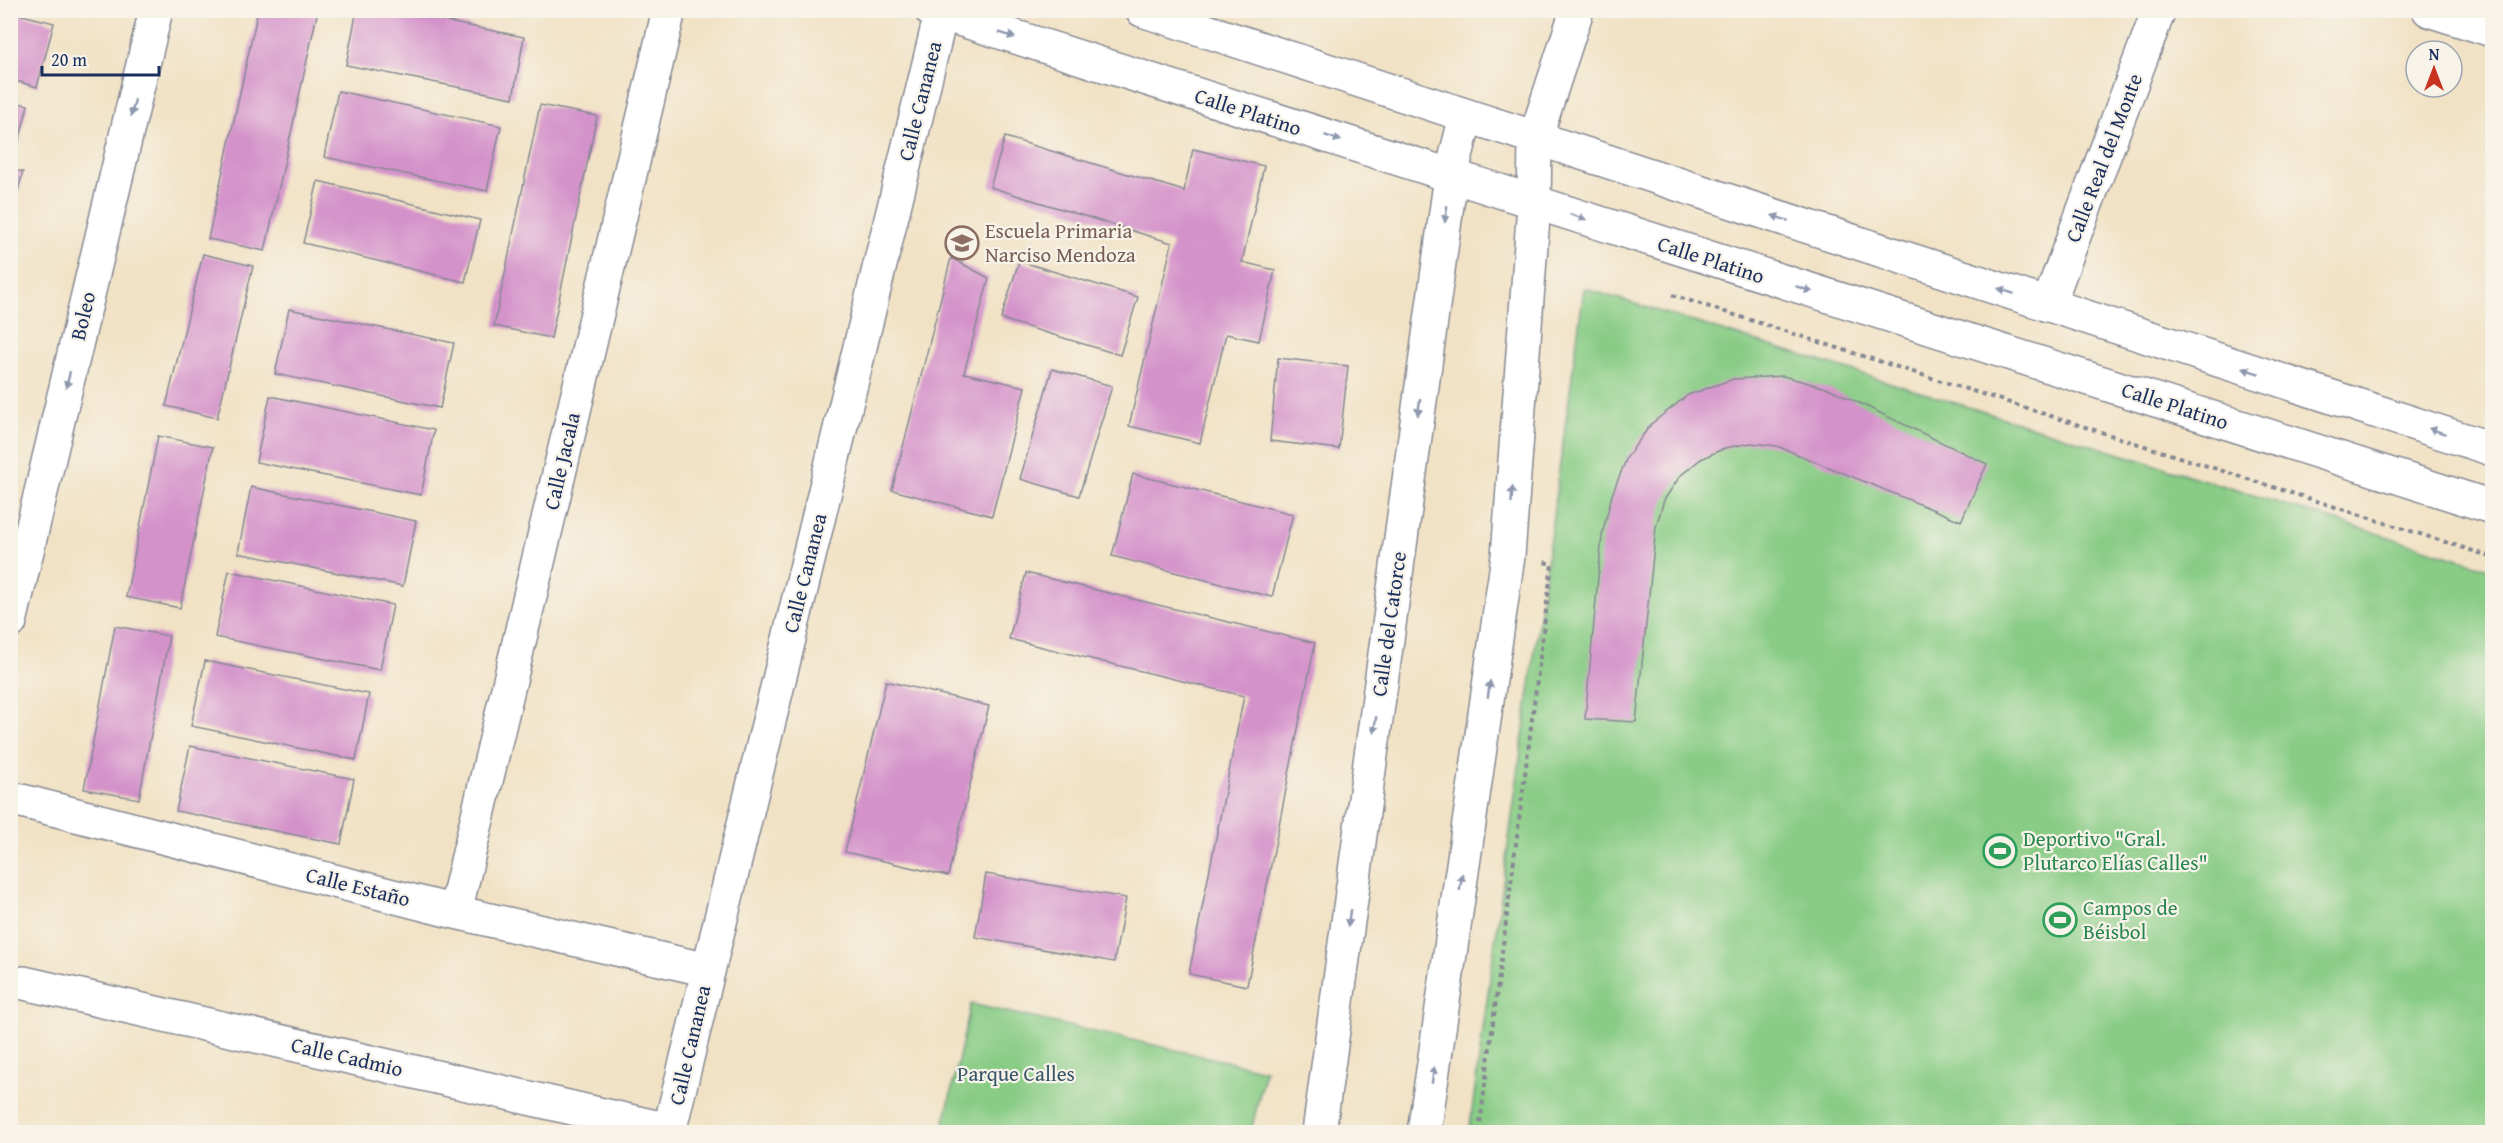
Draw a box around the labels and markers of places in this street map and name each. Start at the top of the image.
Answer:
place label: Escuela Primaria Narciso Mendoza [985,215,1136,270]
school or university icon: Escuela Primaria Narciso Mendoza [944,225,980,261]
place label: Deportivo "Gral. Plutarco Elías Calles" [2023,823,2208,878]
sports icon: Deportivo "Gral. Plutarco Elías Calles" [1982,833,2018,869]
place label: Campos de Béisbol [2083,892,2178,947]
sports icon: Campos de Béisbol [2042,902,2078,938]

